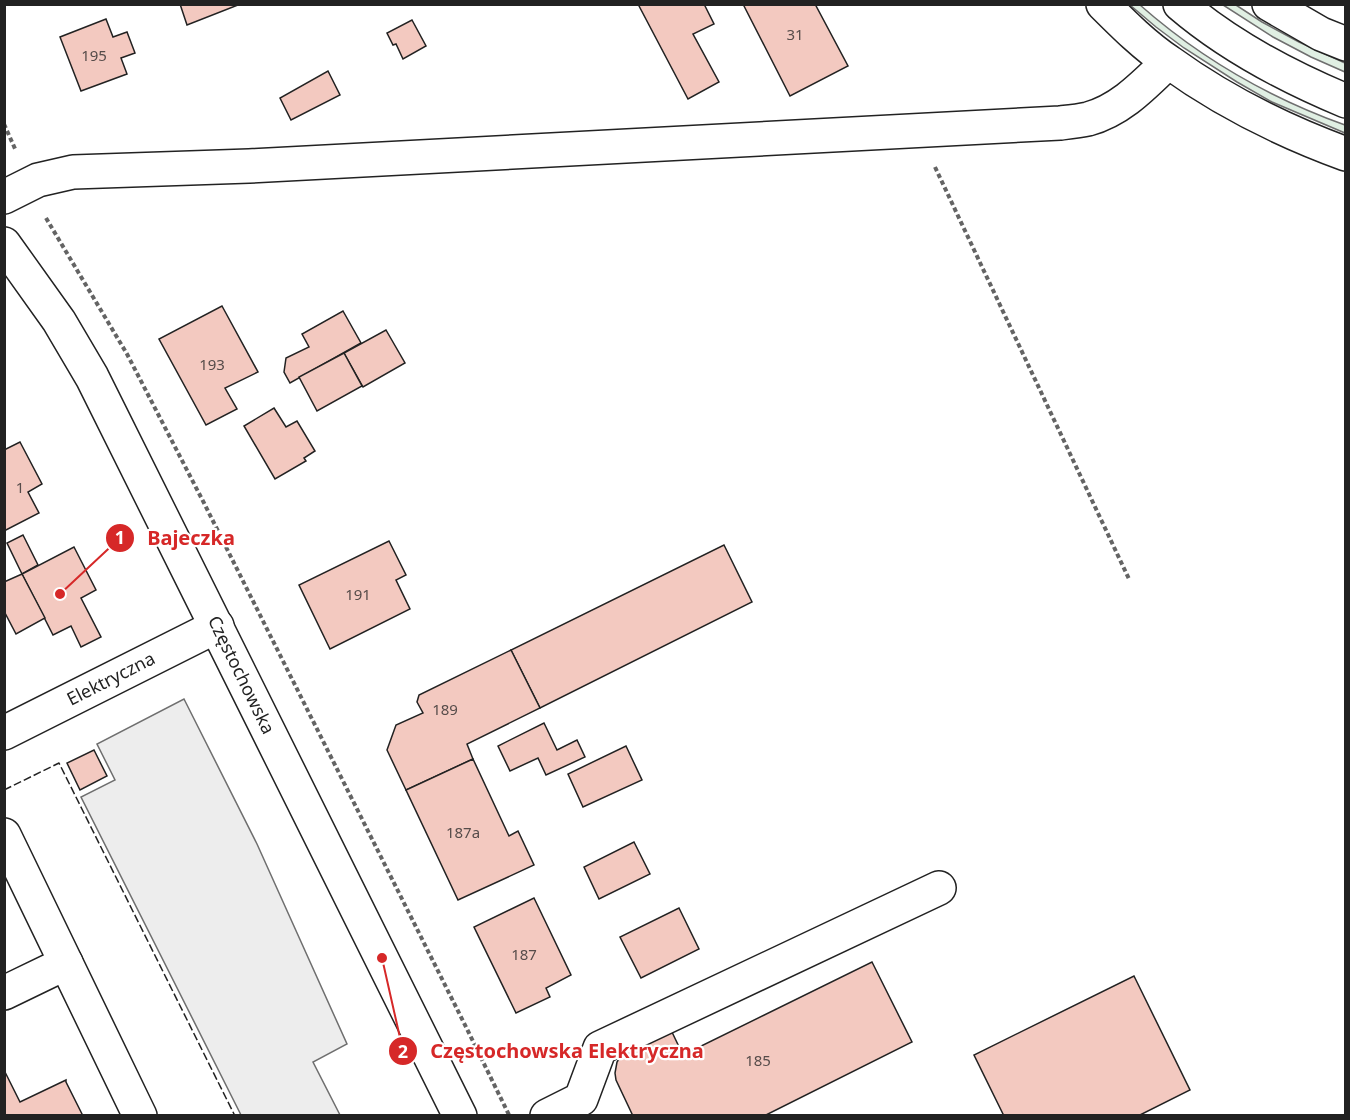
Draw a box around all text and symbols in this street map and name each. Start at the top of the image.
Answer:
house number: 31 [786,24,804,44]
house number: 195 [81,45,107,65]
house number: 193 [199,354,225,374]
house number: 1 [16,477,24,497]
callout: Bajeczka [105,519,247,557]
text: Bajeczka [147,524,235,551]
text: 1 [115,525,125,549]
house number: 191 [345,584,371,604]
street label: Częstochowska [203,611,281,738]
street label: Elektryczna [62,646,159,711]
house number: 189 [432,699,458,719]
house number: 187a [446,822,480,842]
house number: 187 [511,944,537,964]
callout: Częstochowska Elektryczna [388,1032,716,1070]
text: Częstochowska Elektryczna [430,1037,704,1064]
text: 2 [398,1039,408,1063]
house number: 185 [745,1050,771,1070]

